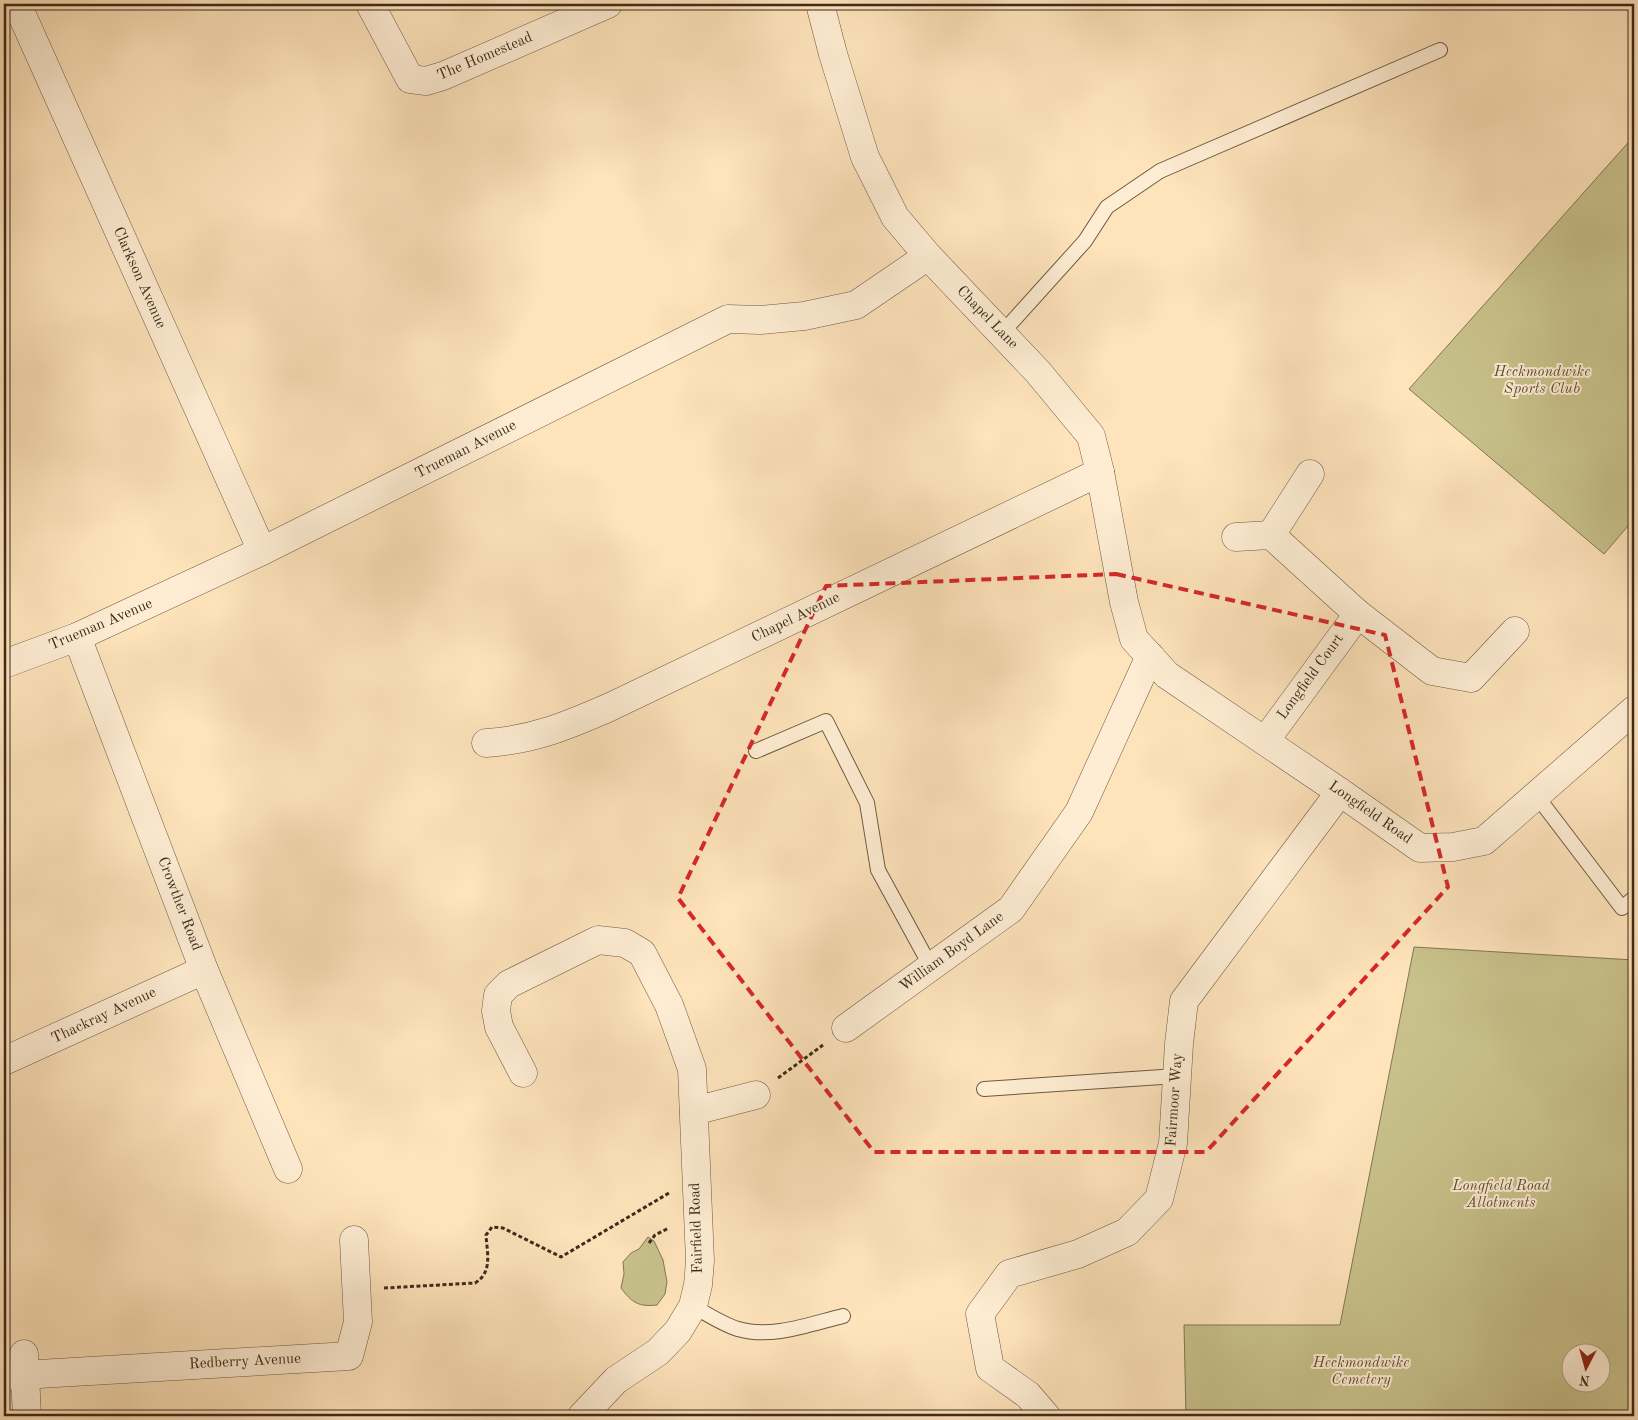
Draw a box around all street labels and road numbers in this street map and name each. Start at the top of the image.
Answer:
street label: The Homestead [435,30,535,84]
street label: Clarkson Avenue [110,225,168,331]
street label: Chapel Lane [953,284,1021,352]
street label: Trueman Avenue [413,418,519,482]
street label: Chapel Avenue [749,590,843,646]
street label: Trueman Avenue [47,596,155,654]
street label: Longfield Court [1275,632,1347,722]
street label: Longfield Road [1326,779,1415,847]
street label: Crowther Road [154,855,204,953]
street label: William Boyd Lane [897,909,1007,995]
street label: Thackray Avenue [49,985,159,1047]
street label: Fairmoor Way [1164,1053,1186,1147]
street label: Fairfield Road [688,1182,706,1274]
street label: Redberry Avenue [189,1352,301,1372]

